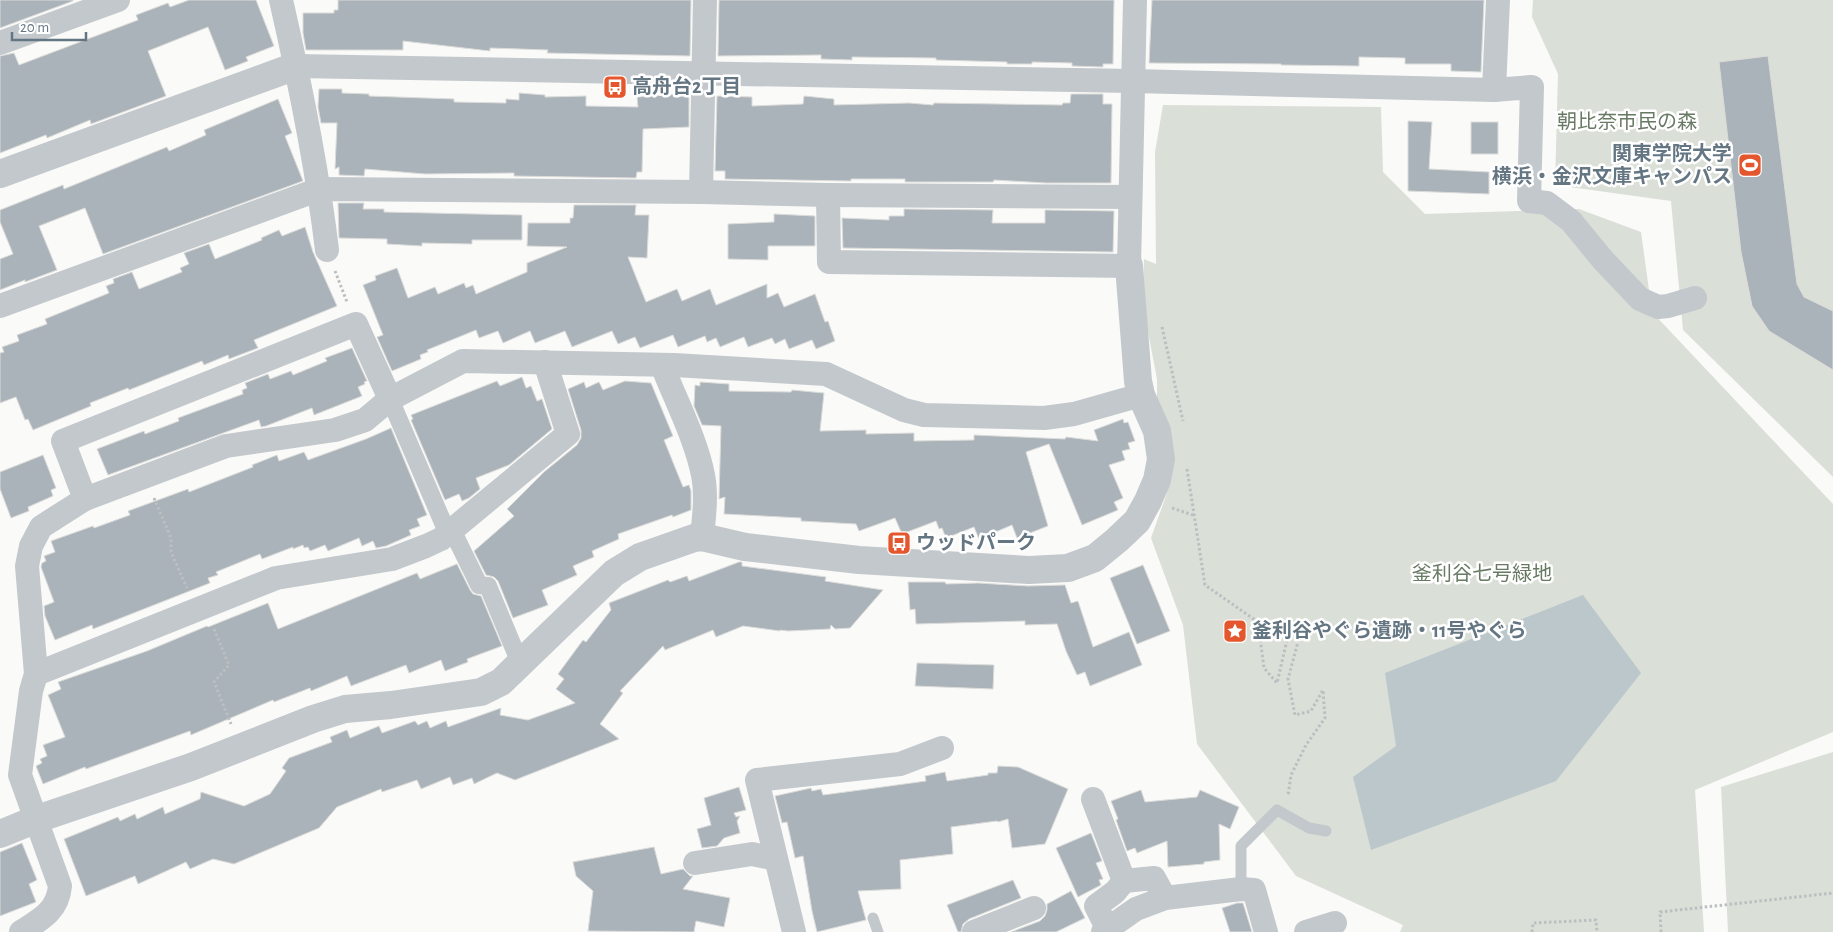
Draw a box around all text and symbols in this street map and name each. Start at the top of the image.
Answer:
scale bar [12,10,86,42]
text: 20 m [20,20,49,35]
bus stop icon: 高舟台2丁目 [602,74,628,100]
place label: 高舟台2丁目 [632,75,741,97]
park label: 朝比奈市民の森 [1557,111,1697,132]
place label: 関東学院大学 横浜・金沢文庫キャンパス [1492,142,1732,187]
sports icon: 関東学院大学 横浜・金沢文庫キャンパス [1737,152,1763,178]
bus stop icon: ウッドパーク [886,530,912,556]
place label: ウッドパーク [916,532,1036,553]
park label: 釜利谷七号緑地 [1412,563,1552,584]
place icon: 釜利谷やぐら遺跡・11号やぐら [1222,618,1248,644]
place label: 釜利谷やぐら遺跡・11号やぐら [1252,620,1526,641]

